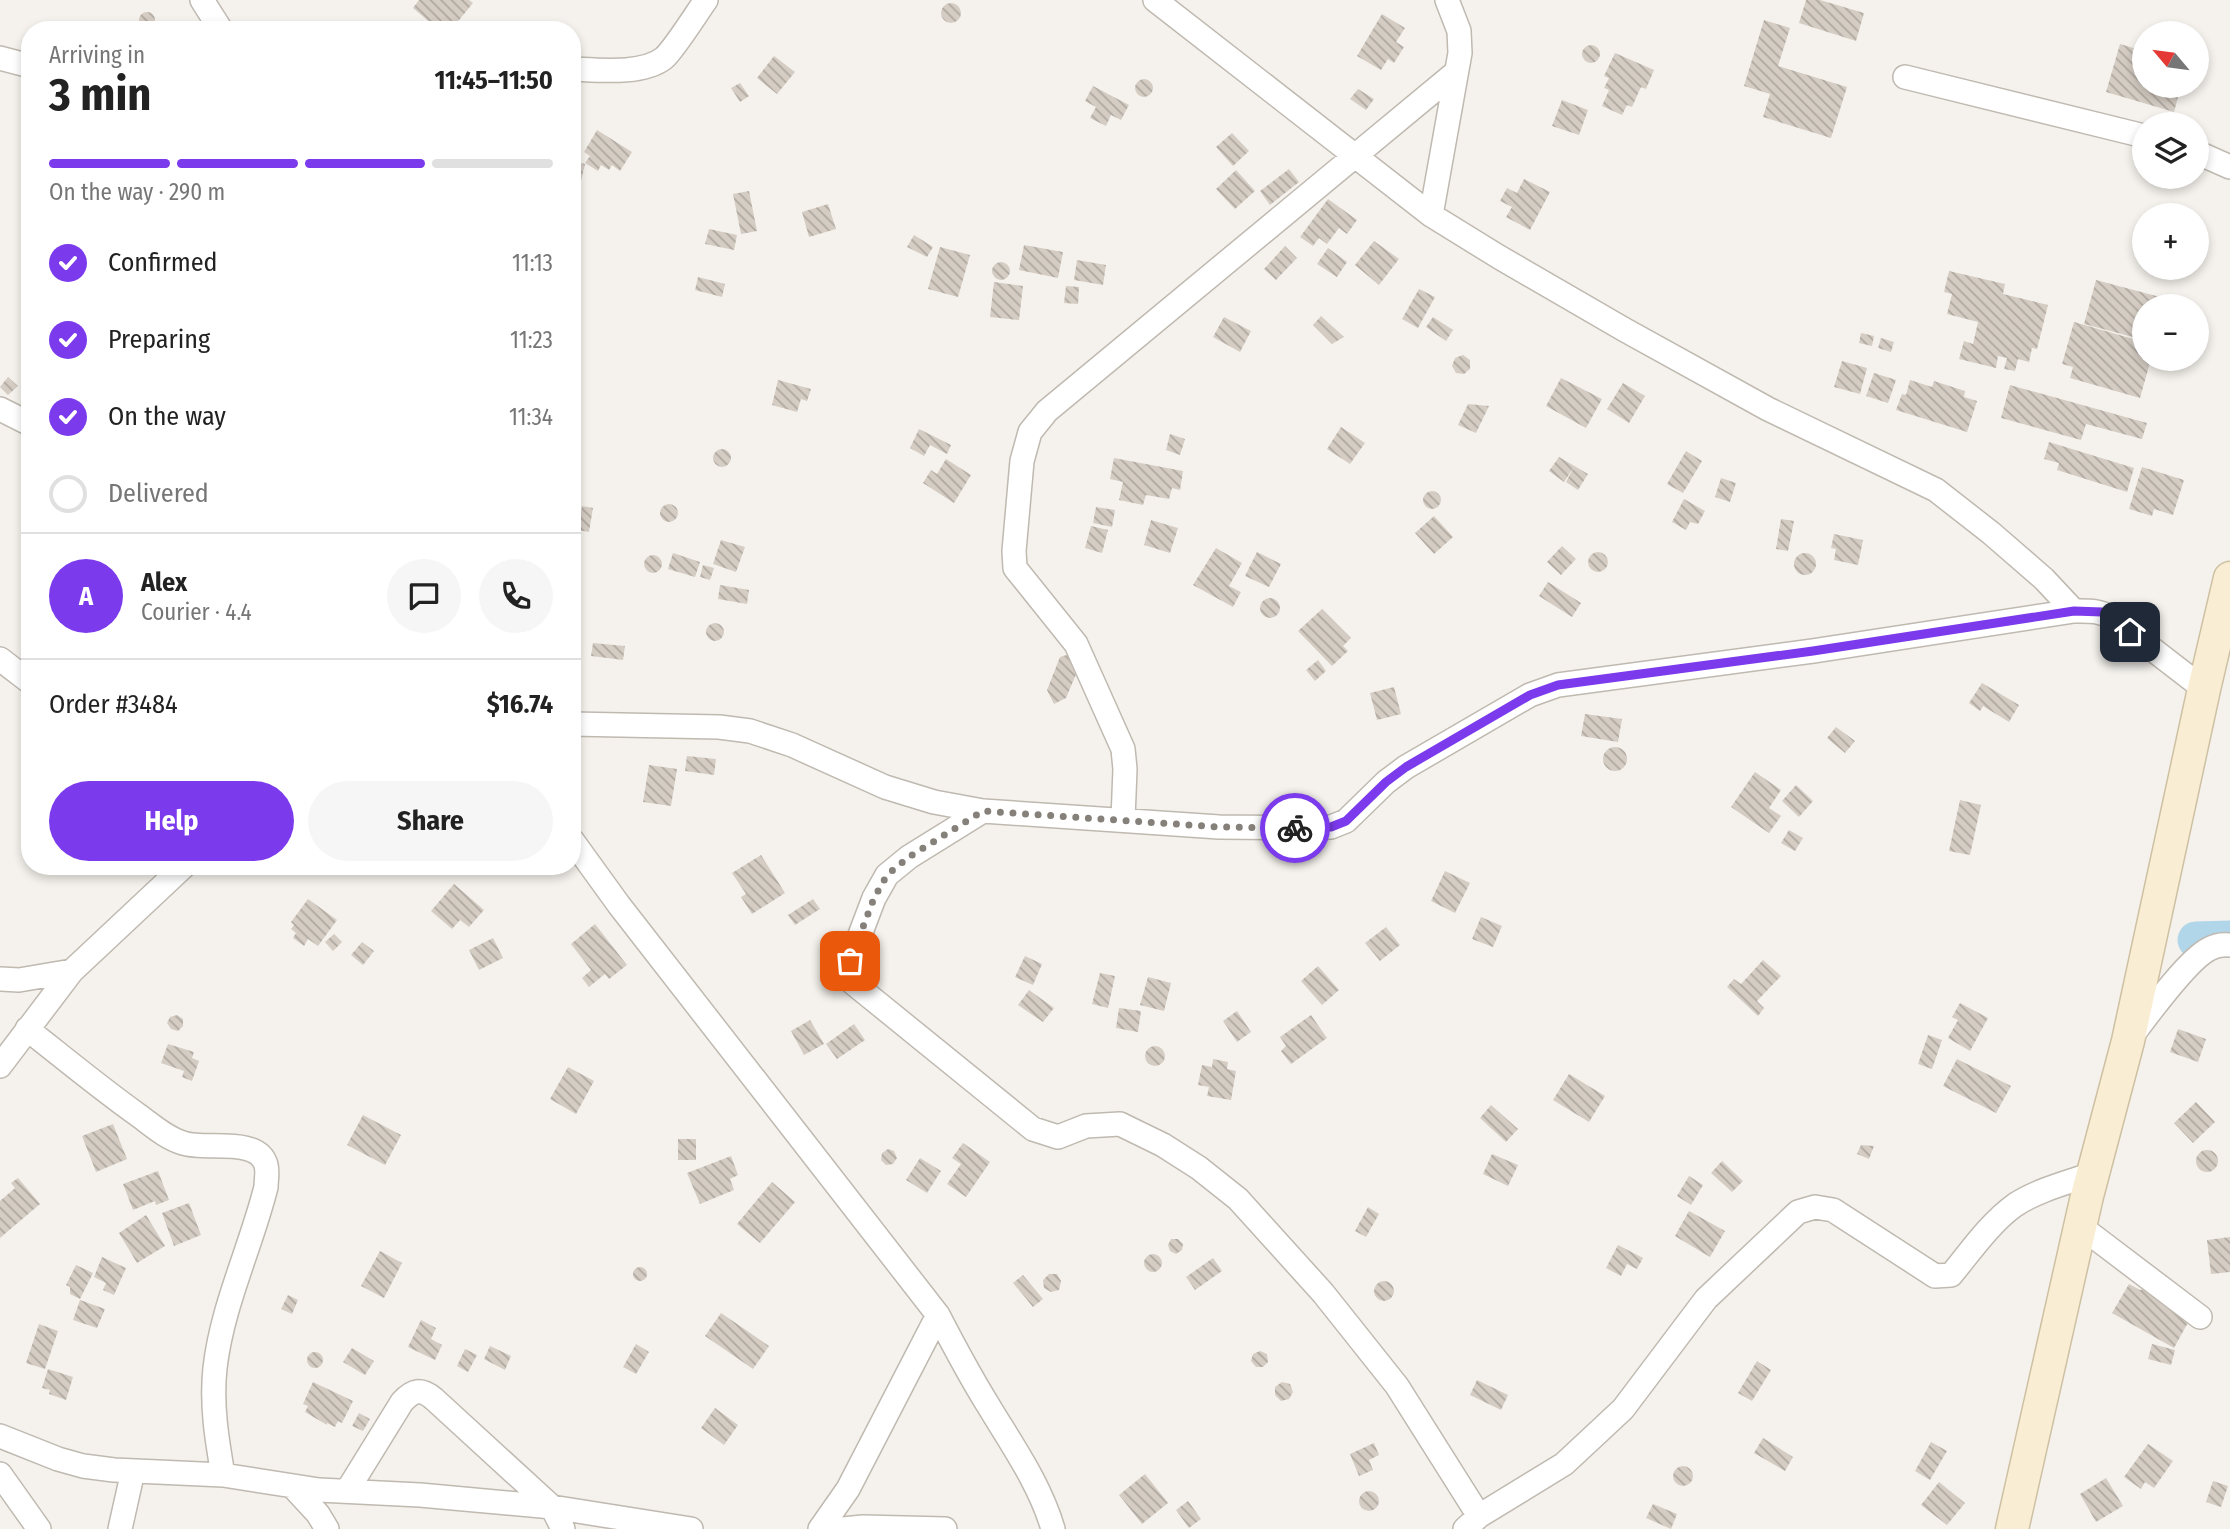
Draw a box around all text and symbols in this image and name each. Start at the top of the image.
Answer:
north arrow [2132,21,2208,98]
map controls [2132,21,2209,371]
text: Arriving in [49,41,145,69]
text: 11:45–11:50 [435,65,553,96]
text: 3 min [49,67,151,122]
button: layers [2132,112,2209,189]
text: On the way · 290 m [49,178,225,206]
button: + [2132,203,2209,280]
icon: check [49,244,87,282]
text: Confirmed [108,247,218,278]
text: 11:13 [512,249,553,277]
button: − [2132,294,2209,371]
icon: check [49,321,87,359]
text: Preparing [108,324,210,355]
text: 11:23 [510,326,553,354]
icon: check [49,398,87,436]
text: On the way [108,401,226,432]
text: 11:34 [509,403,553,431]
text: Delivered [108,478,209,509]
button: chat [387,559,461,633]
button: phone [479,559,553,633]
text: Alex [141,567,187,598]
text: A [79,581,93,612]
text: Courier · 4.4 [141,598,252,626]
pin [2100,602,2160,662]
icon: home [2111,613,2149,651]
text: Order #3484 [49,689,177,720]
text: $16.74 [487,689,553,720]
button: Help [49,781,294,861]
button: Share [308,781,553,861]
courier [1260,793,1330,863]
icon: bike [1276,809,1314,847]
pin [820,931,880,991]
icon: bag [831,942,869,980]

